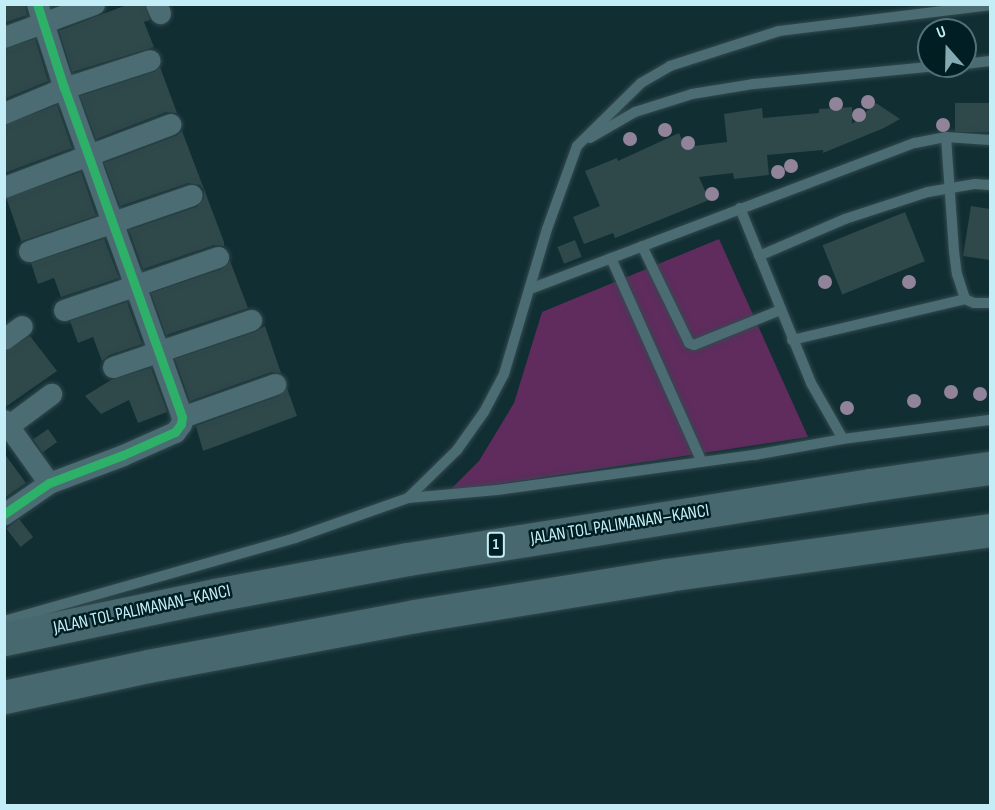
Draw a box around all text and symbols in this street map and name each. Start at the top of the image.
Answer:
north arrow [917,18,977,78]
text: U [934,22,949,43]
street label: JALAN TOL PALIMANAN–KANCI [529,500,711,550]
road number: 1 [486,532,506,558]
street label: JALAN TOL PALIMANAN–KANCI [51,581,233,639]

